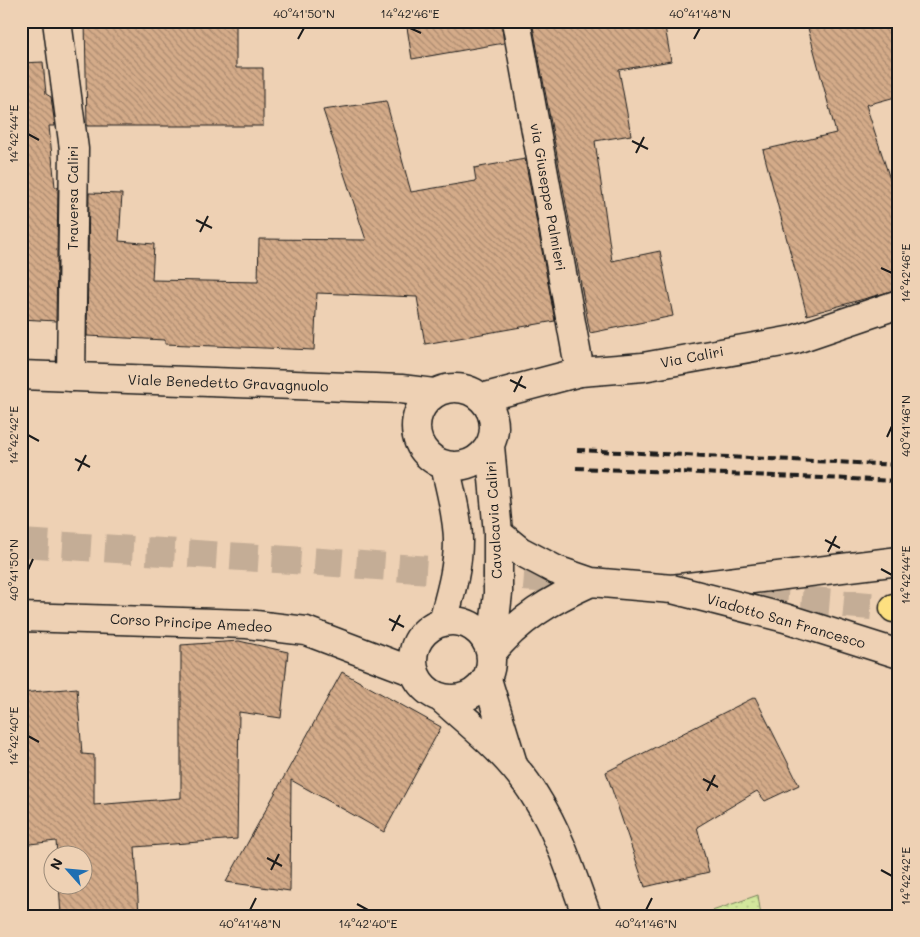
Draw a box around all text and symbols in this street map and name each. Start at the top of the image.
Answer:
text: 40°41'50"N [273,5,335,21]
text: 14°42'46"E [381,5,440,21]
text: 40°41'48"N [669,5,731,21]
text: 14°42'44"E [5,105,21,163]
street label: via Giuseppe Palmieri [526,122,571,272]
street label: Traversa Caliri [63,146,82,250]
text: 14°42'46"E [897,243,913,302]
street label: Via Caliri [659,341,725,372]
street label: Viale Benedetto Gravagnuolo [127,369,329,396]
text: 40°41'46"N [897,395,913,457]
text: 14°42'42"E [5,406,21,464]
street label: Cavalcavia Caliri [481,461,506,579]
text: 40°41'50"N [5,539,21,601]
text: 14°42'44"E [897,546,913,604]
street label: Viadotto San Francesco [704,589,868,652]
street label: Corso Principe Amedeo [110,609,273,636]
text: 14°42'40"E [5,706,21,765]
north arrow [42,844,92,894]
text: 14°42'42"E [897,847,913,905]
text: N [45,855,67,873]
text: 40°41'48"N [219,915,281,931]
text: 14°42'40"E [339,915,398,931]
text: 40°41'46"N [615,915,677,931]

